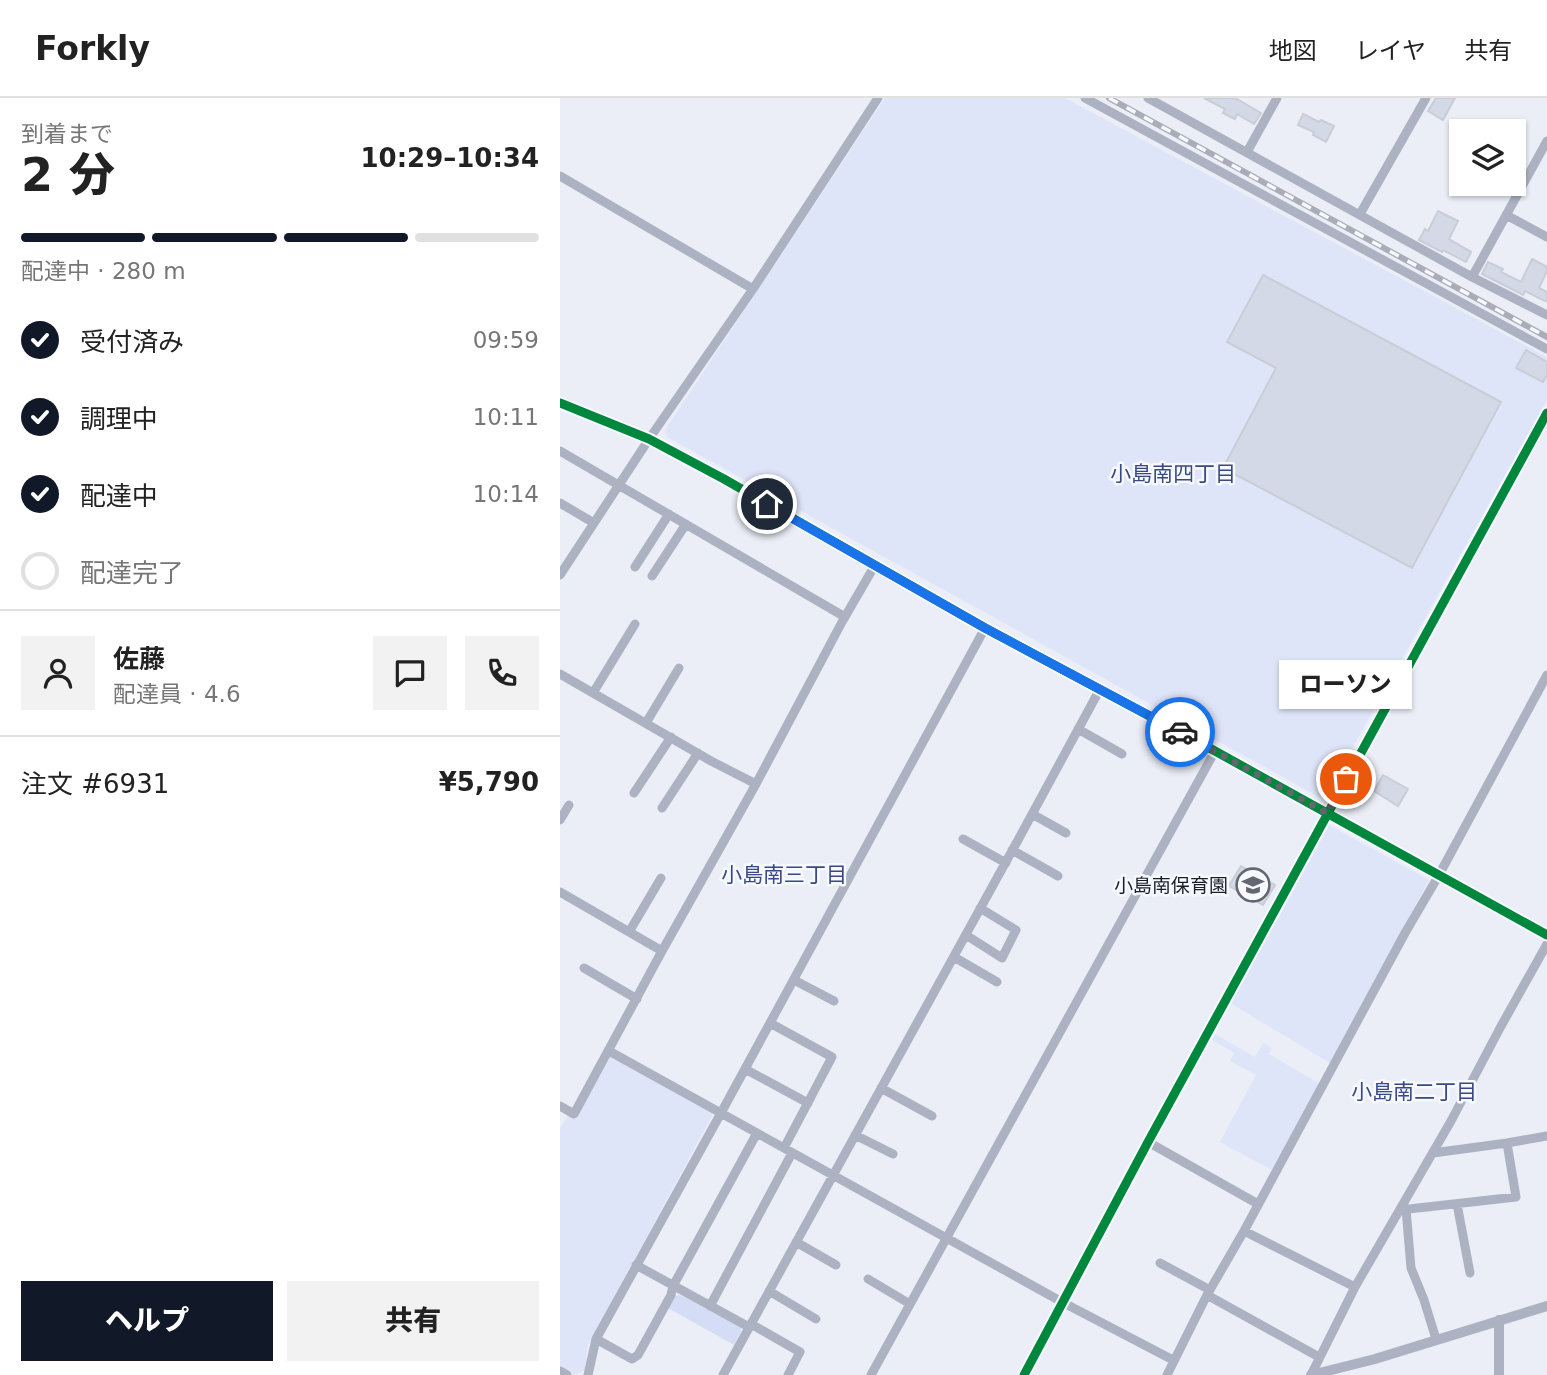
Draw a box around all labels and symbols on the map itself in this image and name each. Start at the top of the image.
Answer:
district label: 小島南四丁目 [1110,462,1236,486]
pin [737,474,797,534]
callout: ローソン [1280,660,1412,709]
courier [1145,697,1215,767]
pin [1316,749,1376,809]
district label: 小島南三丁目 [721,863,847,887]
school or university icon: 小島南保育園 [1234,866,1272,904]
place label: 小島南保育園 [1114,874,1228,896]
district label: 小島南二丁目 [1351,1080,1477,1104]

